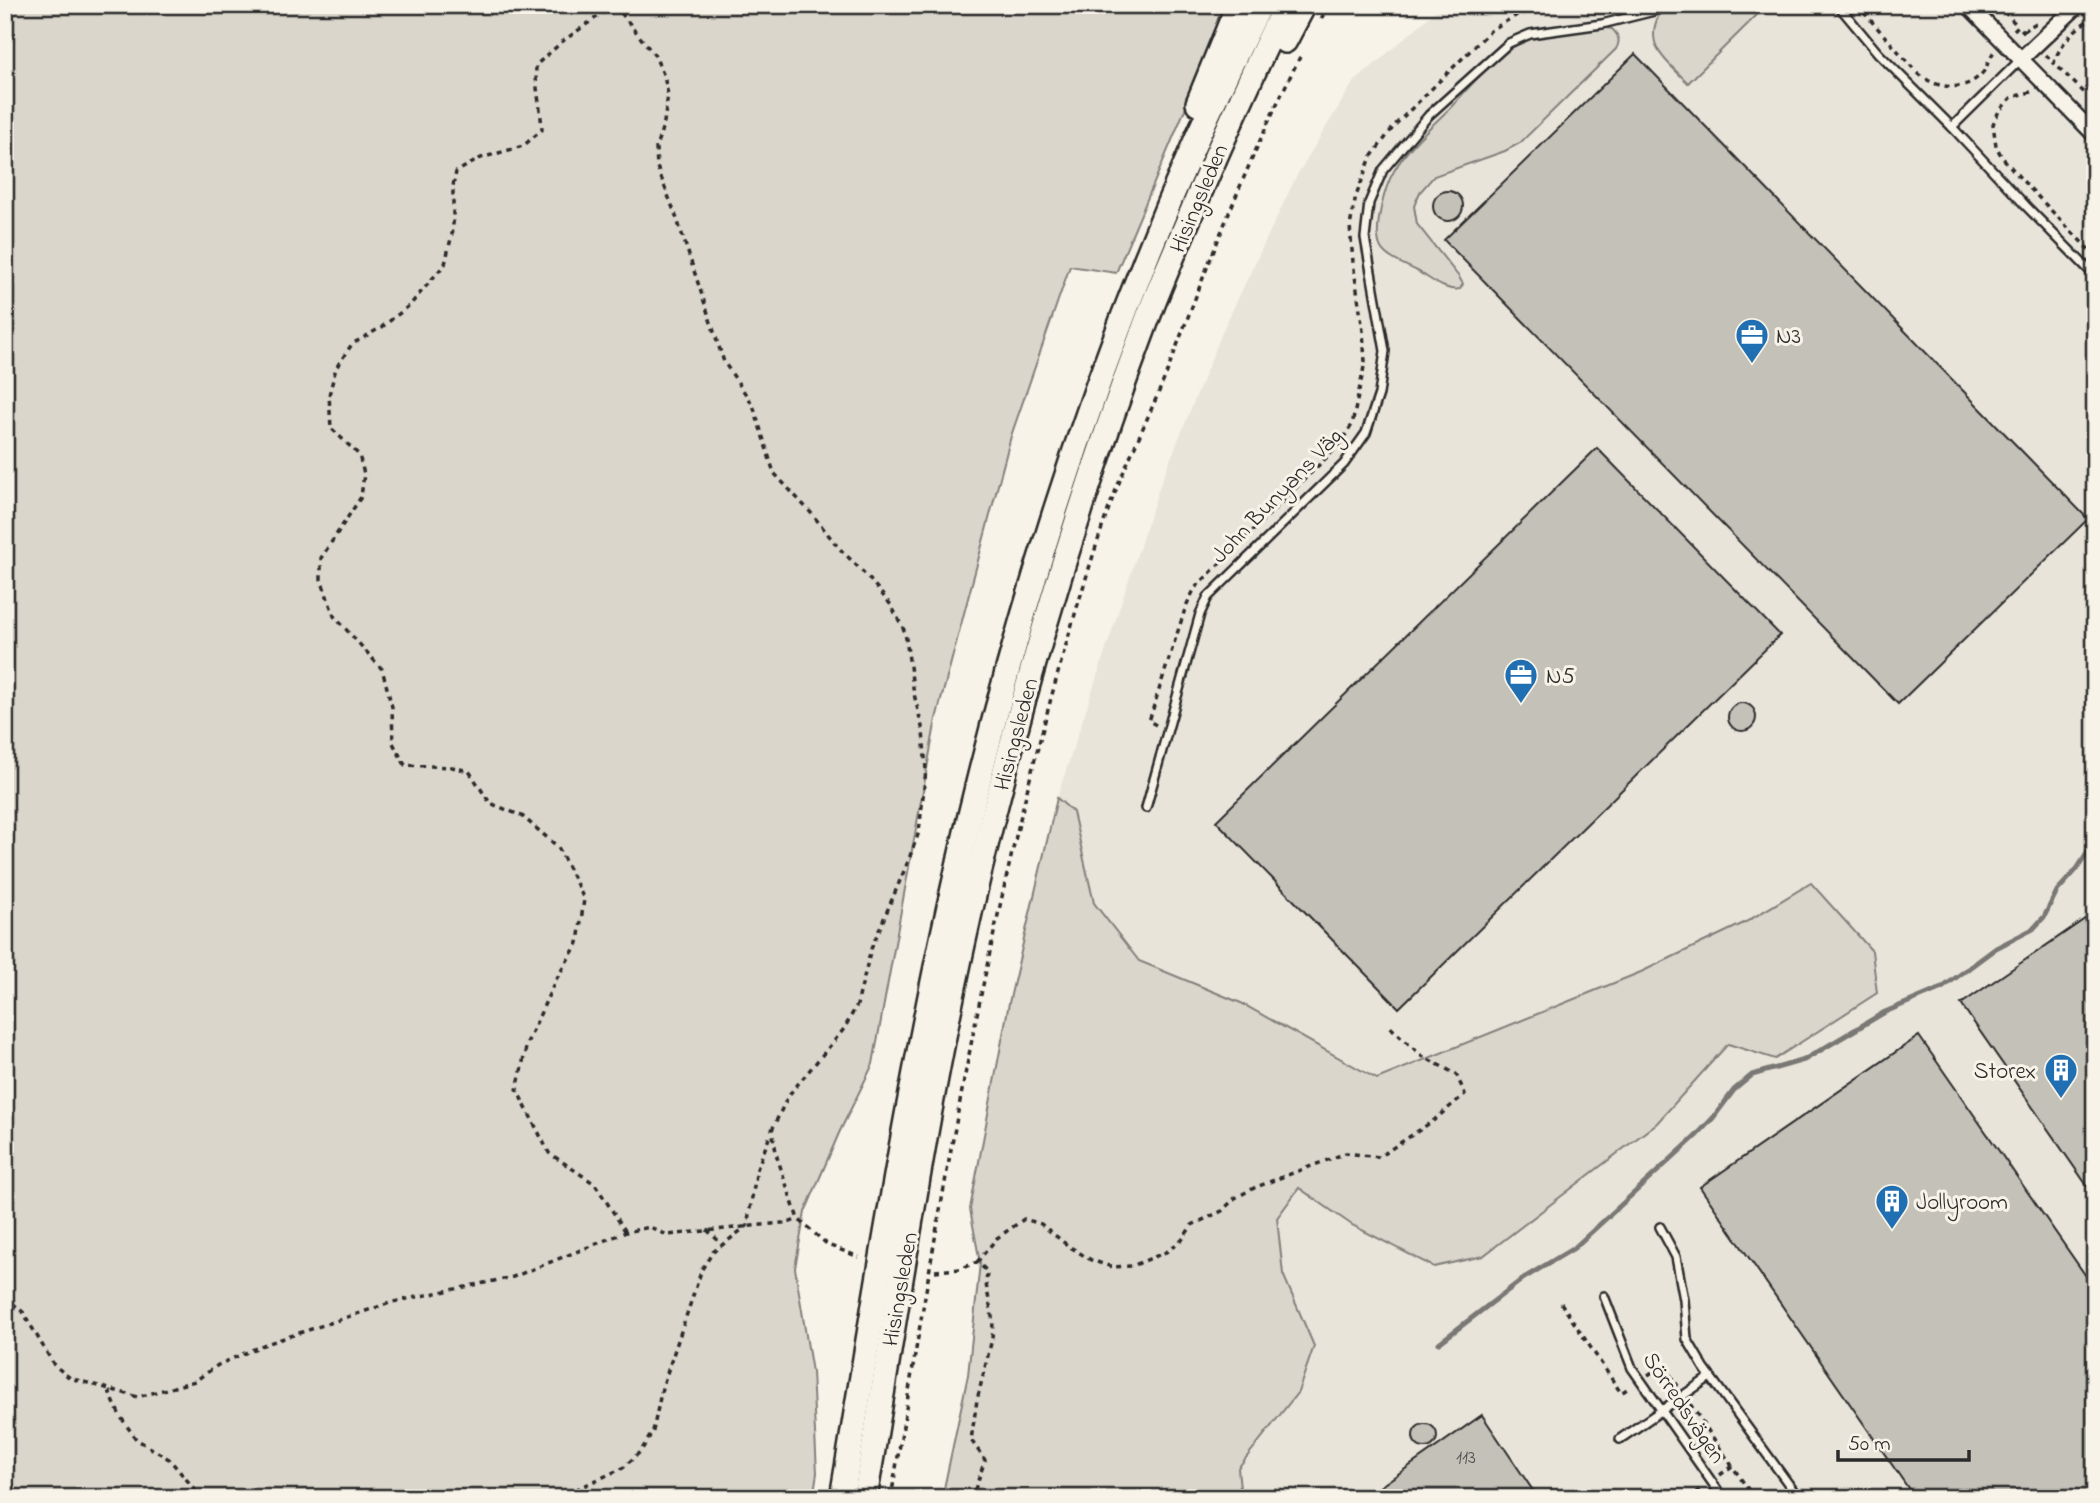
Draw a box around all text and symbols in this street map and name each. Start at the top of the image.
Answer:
street label: Hisingsleden [1163,139,1239,259]
office icon: N3 [1733,316,1771,365]
place label: N3 [1776,321,1801,354]
street label: John Bunyans Väg [1204,422,1353,573]
office icon: N5 [1502,656,1540,705]
place label: N5 [1546,661,1575,694]
street label: Hisingsleden [987,675,1049,795]
building icon: Storex [2042,1051,2080,1100]
place label: Storex [1974,1056,2036,1089]
building icon: Jollyroom [1873,1182,1911,1231]
place label: Jollyroom [1916,1187,2008,1222]
street label: Hisingsleden [875,1230,929,1349]
street label: Sörredsvägen [1633,1346,1733,1471]
scale bar [1838,1419,1969,1463]
text: 50 m [1848,1430,1891,1460]
house number: 113 [1456,1445,1476,1472]

